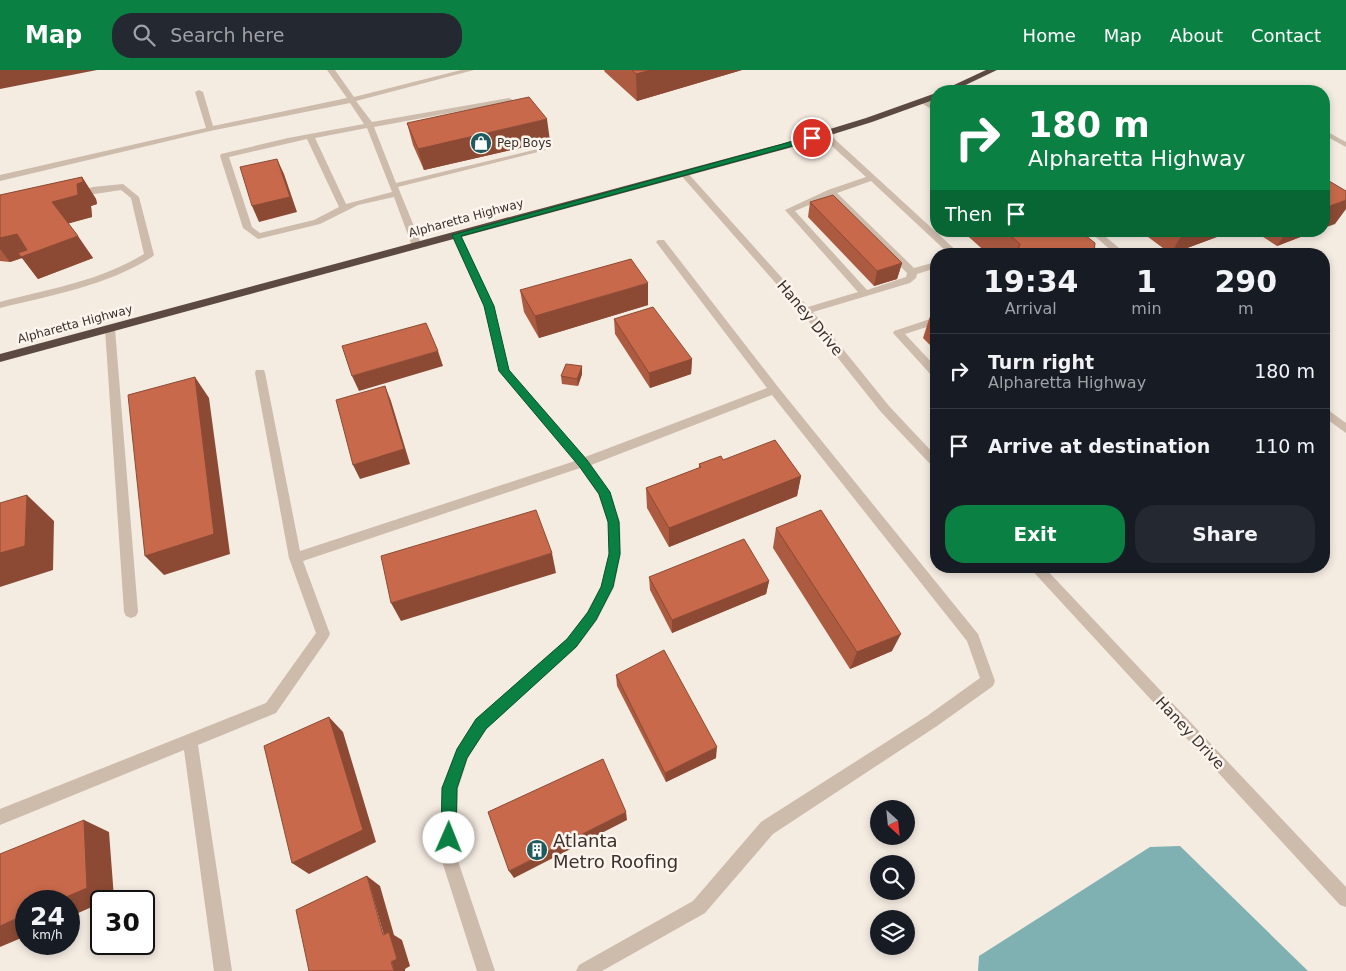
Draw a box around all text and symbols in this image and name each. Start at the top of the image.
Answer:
search box [112,13,462,58]
text: Map [25,21,82,49]
icon: search [130,21,158,49]
text: Search here [170,24,284,46]
text: Home [1023,25,1076,46]
text: Map [1104,25,1142,46]
text: About [1170,25,1223,46]
text: Contact [1251,25,1321,46]
icon: right [945,105,1010,170]
text: 180 m [1028,105,1150,145]
pin [791,117,833,159]
icon: arrive [798,124,826,152]
shop icon: Pep Boys [469,131,493,155]
place label: Pep Boys [497,136,552,150]
text: Alpharetta Highway [1028,146,1245,171]
street label: Alpharetta Highway [407,196,525,240]
icon: arrive [1002,200,1030,228]
text: Then [945,203,992,225]
text: 19:34 [983,264,1078,299]
text: 1 [1136,264,1157,299]
text: 290 [1214,264,1277,299]
street label: Haney Drive [773,277,847,359]
text: Arrival [1005,299,1057,318]
text: min [1131,299,1162,318]
text: m [1238,299,1254,318]
street label: Alpharetta Highway [16,302,134,346]
text: Turn right [988,351,1094,373]
icon: right [945,357,973,385]
text: 180 m [1254,360,1315,382]
text: Alpharetta Highway [988,373,1146,392]
icon: arrive [945,432,973,460]
text: Arrive at destination [988,435,1210,457]
text: 110 m [1254,435,1315,457]
button: Exit [945,505,1125,563]
button: Share [1135,505,1315,563]
street label: Haney Drive [1152,693,1228,773]
north arrow [870,800,915,845]
map controls [870,800,915,955]
position arrow [422,811,474,863]
place label: Atlanta Metro Roofing [553,830,678,872]
building icon: Atlanta Metro Roofing [525,838,549,862]
button: search [870,855,915,900]
speed limit sign: 30 [90,890,155,955]
text: 24 [30,902,65,931]
button: layers [870,910,915,955]
text: km/h [32,928,63,942]

